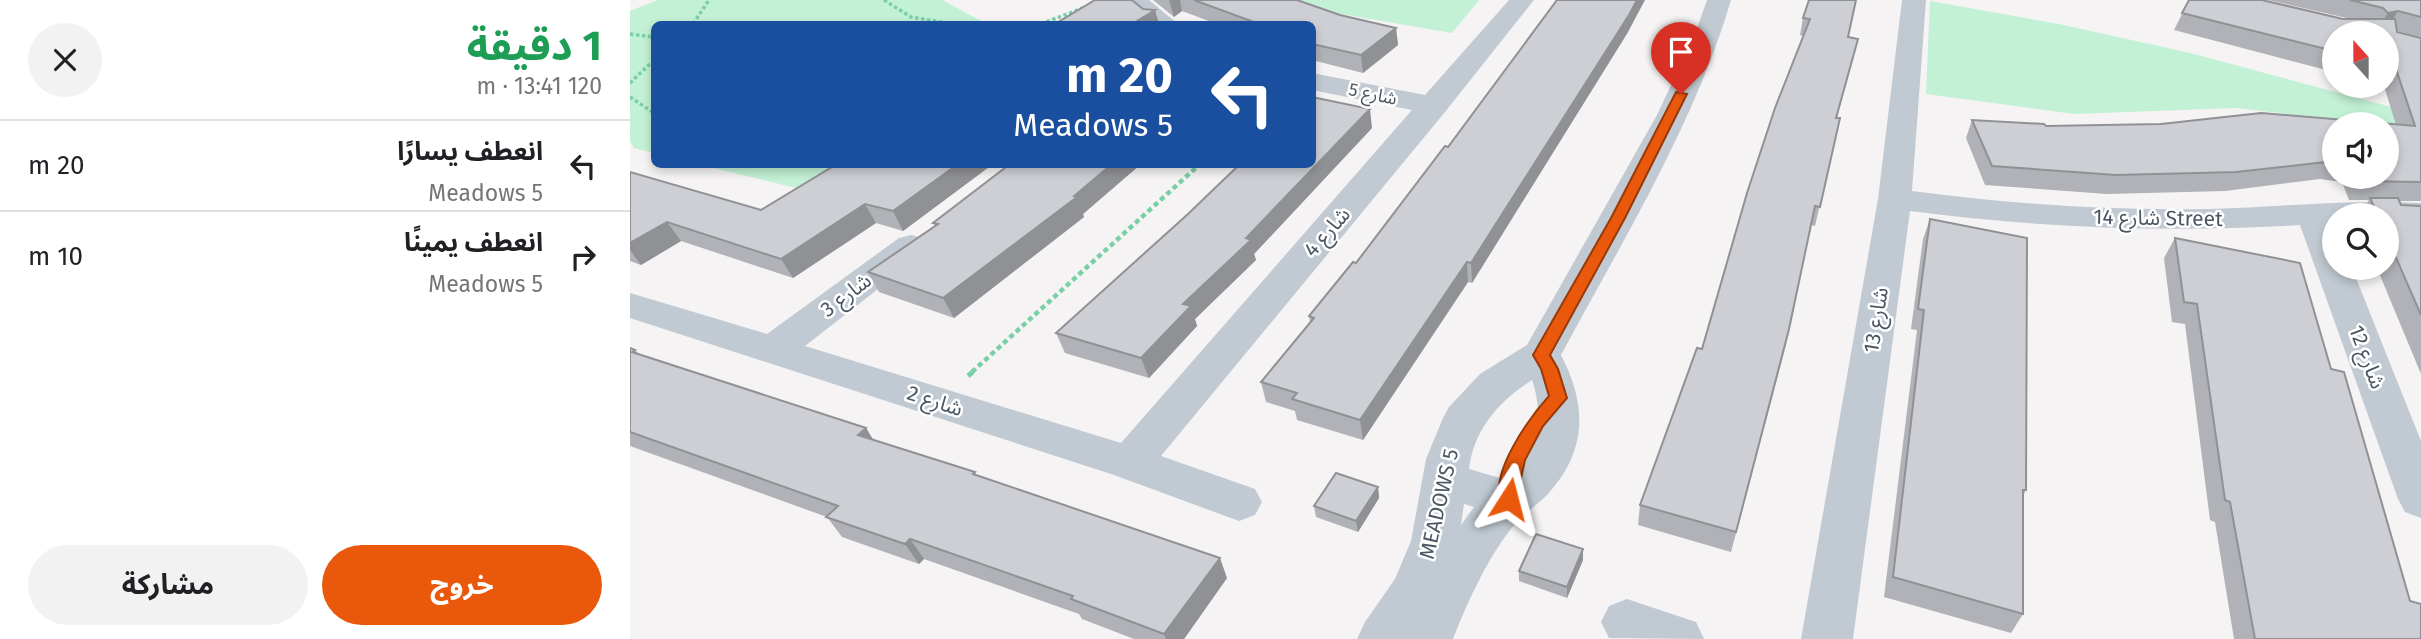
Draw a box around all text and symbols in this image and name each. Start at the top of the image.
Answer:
text: 1 دقيقة [467,21,602,71]
north arrow [2322,21,2399,98]
map controls [2322,21,2399,280]
pin [1651,22,1711,94]
button: close [28,23,102,97]
icon: arrive [1662,33,1700,71]
text: 20 m [1066,46,1173,105]
icon: left [1197,49,1288,140]
text: 120 m · 13:41 [477,72,602,100]
street label: شارع 5 [1346,78,1399,113]
text: Meadows 5 [1013,106,1173,144]
button: sound [2322,112,2399,189]
text: انعطف يسارًا [397,136,543,167]
icon: left [564,147,602,185]
text: 20 m [28,150,85,181]
text: Meadows 5 [428,179,543,207]
street label: شارع 4 [1298,202,1357,264]
button: search [2322,203,2399,280]
street label: شارع 14 Street [2093,204,2223,234]
text: انعطف يمينًا [404,227,543,258]
icon: right [564,238,602,276]
text: 10 m [28,241,83,272]
street label: شارع 3 [815,267,878,324]
text: Meadows 5 [428,270,543,298]
street label: شارع 13 [1858,285,1896,355]
street label: شارع 12 [2341,322,2391,393]
street label: شارع 2 [903,380,966,424]
street label: MEADOWS 5 [1414,446,1464,562]
position arrow [1472,462,1546,536]
button: مشاركة [28,545,308,625]
button: خروج [322,545,602,625]

